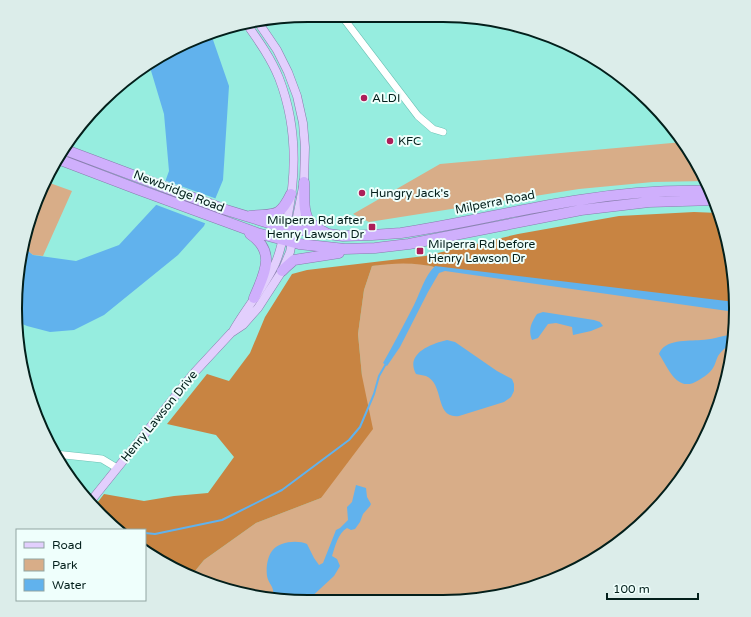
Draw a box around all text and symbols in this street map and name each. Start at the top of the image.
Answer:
place label: ALDI [372,91,400,105]
marker: ALDI [359,93,369,103]
place label: KFC [398,134,421,148]
marker: KFC [385,136,395,146]
street label: Newbridge Road [132,167,226,215]
place label: Hungry Jack's [370,186,449,200]
street label: Milperra Road [454,187,536,217]
marker: Hungry Jack's [357,188,367,198]
place label: Milperra Rd after Henry Lawson Dr [267,213,364,241]
marker: Milperra Rd after Henry Lawson Dr [367,222,377,232]
place label: Milperra Rd before Henry Lawson Dr [428,237,535,265]
marker: Milperra Rd before Henry Lawson Dr [415,246,425,256]
street label: Henry Lawson Drive [118,367,200,464]
legend [16,529,146,601]
text: Road [52,538,82,552]
text: Park [52,558,78,572]
scale bar [607,575,698,601]
text: Water [52,578,87,592]
text: 100 m [613,582,650,596]

